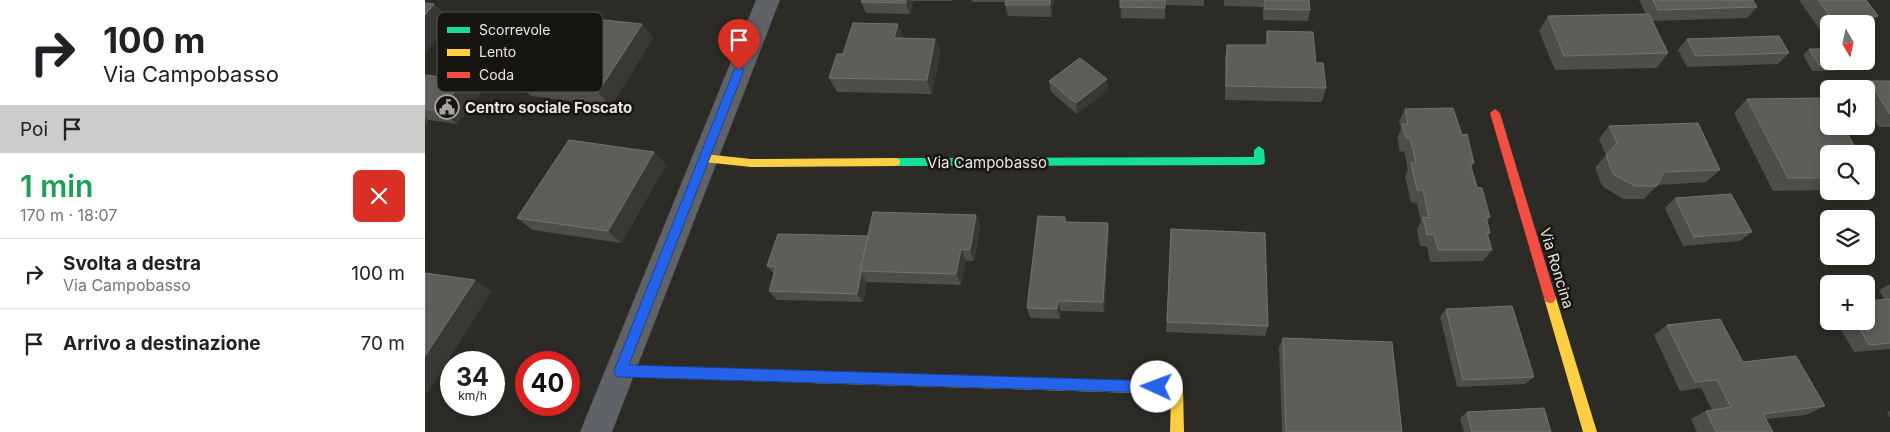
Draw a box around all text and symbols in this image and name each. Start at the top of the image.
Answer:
legend [437,12,603,92]
north arrow [1820,15,1875,70]
map controls [1820,15,1875,330]
text: 100 m [103,19,206,61]
pin [718,19,760,70]
icon: right [20,20,85,85]
text: Scorrevole [479,21,550,38]
icon: arrive [725,26,753,54]
text: Lento [479,43,516,60]
text: Via Campobasso [103,61,279,87]
text: Coda [479,66,514,83]
button: sound [1820,80,1875,135]
public building icon: Centro sociale Foscato [434,94,460,120]
place label: Centro sociale Foscato [465,98,632,117]
icon: arrive [58,115,86,143]
text: Poi [20,118,48,141]
button: search [1820,145,1875,200]
street label: Via Campobasso [927,153,1047,172]
text: 1 min [20,168,93,204]
button: close [353,170,405,222]
text: 170 m · 18:07 [20,205,117,225]
button: layers [1820,210,1875,265]
street label: Via Roncina [1536,225,1578,311]
text: Svolta a destra [63,252,201,275]
icon: right [20,260,48,288]
text: 100 m [351,262,405,285]
text: Via Campobasso [63,275,191,295]
button: + [1820,275,1875,330]
icon: arrive [20,330,48,358]
text: Arrivo a destinazione [63,332,261,355]
text: 70 m [361,332,405,355]
speed limit sign: 40 [515,351,580,416]
position arrow [1130,360,1182,412]
text: 34 [456,362,489,392]
text: km/h [458,388,487,403]

